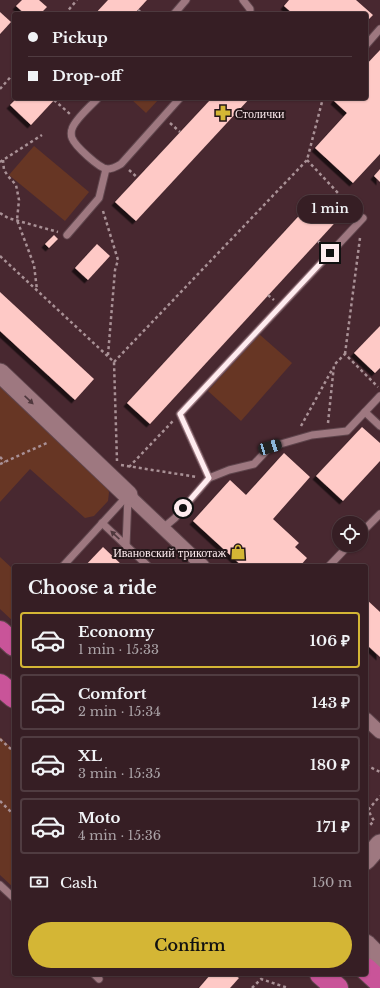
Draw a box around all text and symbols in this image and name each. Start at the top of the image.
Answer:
text: Pickup [52,28,108,47]
text: Drop-off [52,66,122,85]
pharmacy icon: Столички [214,104,232,122]
place label: Столички [235,106,285,121]
callout: 1 min [297,195,363,223]
text: 1 min [311,200,349,217]
route end [321,244,339,262]
one-way arrow [23,395,34,404]
car [257,438,283,456]
route start [174,499,192,517]
map controls [332,516,368,552]
button: locate [332,516,368,552]
one-way arrow [110,531,119,540]
shop icon: Ивановский трикотаж [229,543,247,561]
place label: Ивановский трикотаж [113,545,227,560]
text: Choose a ride [28,577,157,599]
icon: car [30,622,66,658]
text: Economy [78,622,155,641]
text: 106 ₽ [309,631,350,650]
text: 1 min · 15:33 [78,641,159,658]
icon: car [30,684,66,720]
text: Comfort [78,684,146,703]
text: 143 ₽ [312,693,350,712]
text: 2 min · 15:34 [78,703,161,720]
icon: car [30,746,66,782]
text: XL [78,746,102,765]
text: 180 ₽ [310,755,350,774]
text: 3 min · 15:35 [78,765,161,782]
icon: car [30,808,66,844]
text: Moto [78,808,120,827]
text: 171 ₽ [316,817,350,836]
text: 4 min · 15:36 [78,827,161,844]
icon: cash [28,871,50,893]
text: Cash [60,873,97,892]
text: 150 m [312,874,352,891]
button: Confirm [28,922,352,968]

